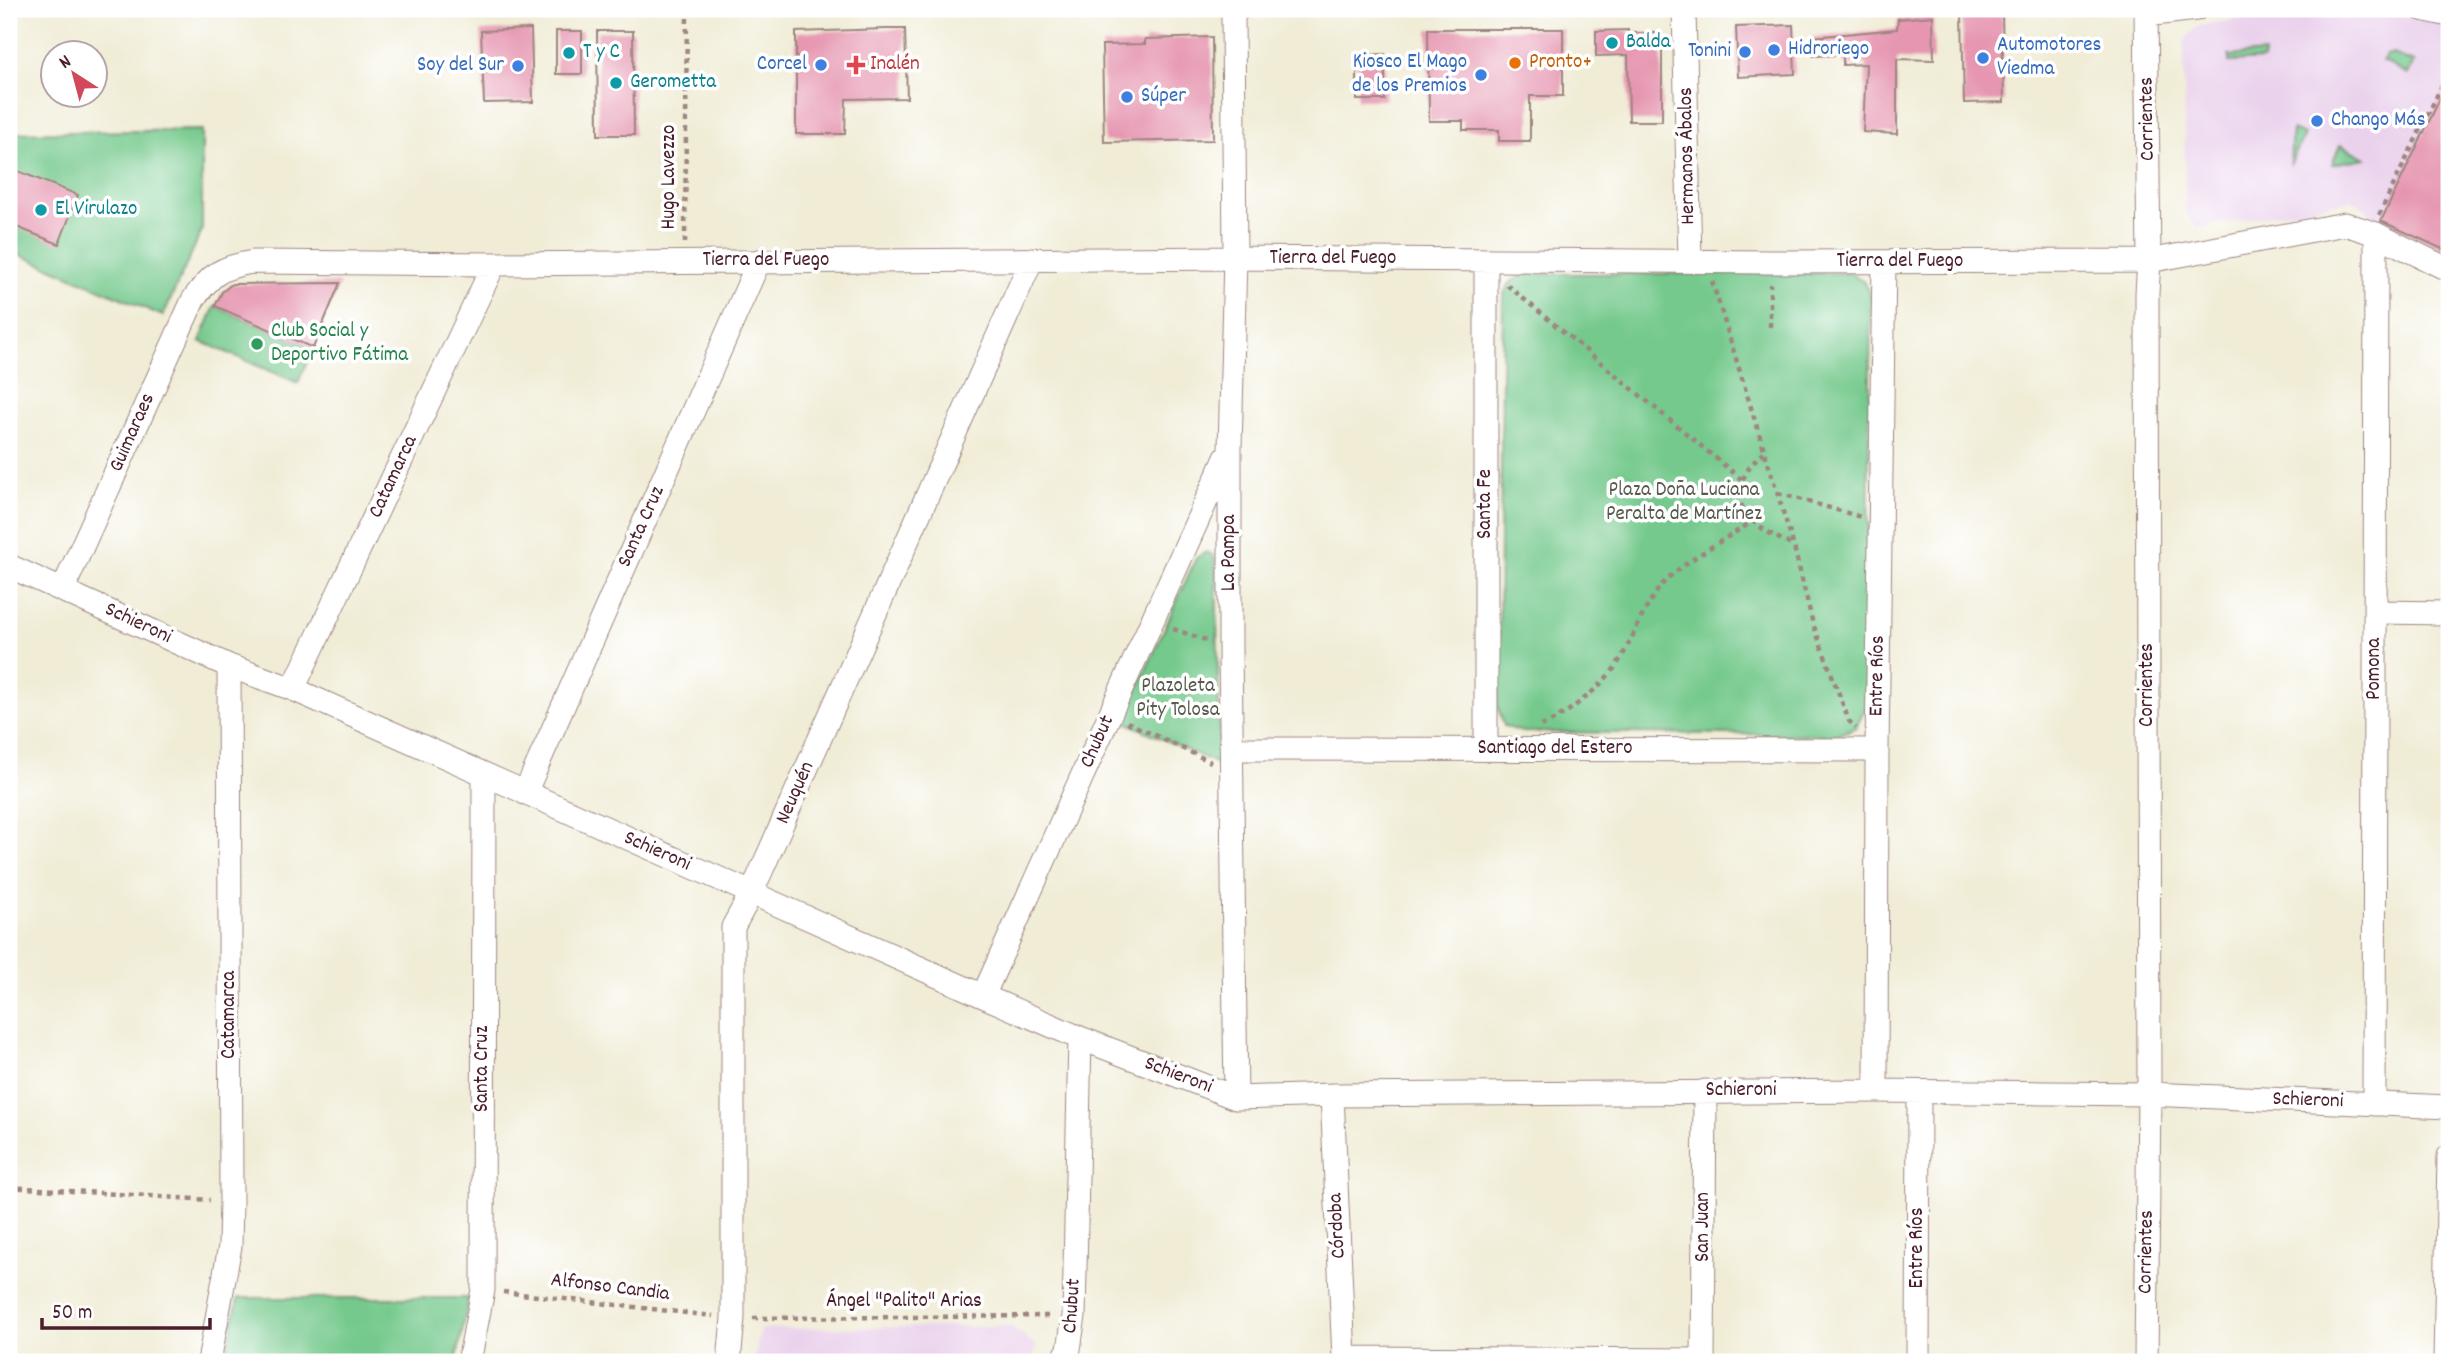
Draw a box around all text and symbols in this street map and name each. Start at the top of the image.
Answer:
place label: Balda [1626,28,1672,58]
place label: Automotores Viedma [1997,31,2101,85]
marker: Balda [1604,35,1620,51]
place label: Hidroriego [1788,35,1869,65]
place label: Tonini [1688,37,1731,67]
north arrow [38,38,108,108]
place label: T y C [583,38,620,68]
marker: Hidroriego [1766,42,1782,58]
marker: Tonini [1737,44,1753,60]
marker: T y C [561,45,577,61]
place label: Kiosco El Mago de los Premios [1352,48,1467,102]
place label: Pronto+ [1529,48,1592,78]
text: N [54,49,78,77]
place label: Corcel [757,50,807,80]
place label: Inalén [870,50,920,80]
marker: Automotores Viedma [1975,50,1991,66]
place label: Soy del Sur [417,51,504,81]
marker: Pronto+ [1507,55,1523,71]
marker: Corcel [813,57,829,73]
marker: Inalén [848,57,864,73]
marker: Soy del Sur [510,58,526,74]
marker: Kiosco El Mago de los Premios [1473,67,1489,83]
place label: Gerometta [630,68,717,98]
marker: Gerometta [608,75,624,91]
street label: Corrientes [2132,77,2164,161]
place label: Súper [1141,82,1186,112]
street label: Hermanos Ábalos [1672,87,1704,225]
marker: Súper [1119,89,1135,105]
place label: Chango Más [2331,106,2426,136]
marker: Chango Más [2309,113,2325,129]
street label: Hugo Lavezzo [655,125,685,229]
place label: El Virulazo [55,195,137,225]
marker: El Virulazo [33,202,49,218]
street label: Tierra del Fuego [1270,244,1396,274]
street label: Tierra del Fuego [703,246,829,276]
street label: Tierra del Fuego [1837,247,1963,277]
place label: Club Social y Deportivo Fátima [271,317,409,371]
marker: Club Social y Deportivo Fátima [249,336,265,352]
street label: Guimaraes [102,389,164,477]
street label: Catamarca [362,430,427,523]
street label: Santa Fe [1471,469,1501,539]
park label: Plaza Doña Luciana Peralta de Martínez [1606,476,1762,530]
street label: Santa Cruz [611,481,673,573]
street label: La Pampa [1215,514,1245,591]
street label: Schieroni [99,595,177,653]
street label: Entre Ríos [1862,635,1894,717]
street label: Pomona [2360,637,2390,700]
street label: Corrientes [2133,643,2163,727]
park label: Plazoleta Pity Tolosa [1136,672,1221,726]
street label: Chubut [1073,711,1123,773]
street label: Santiago del Estero [1477,734,1633,764]
street label: Neuquén [769,757,823,829]
street label: Schieroni [618,824,696,880]
street label: Catamarca [215,970,245,1059]
street label: Santa Cruz [468,1026,498,1112]
street label: Schieroni [1139,1049,1217,1103]
street label: Schieroni [1705,1076,1777,1106]
street label: Schieroni [2272,1085,2344,1117]
street label: Córdoba [1321,1191,1355,1260]
street label: San Juan [1689,1192,1719,1262]
street label: Entre Ríos [1903,1207,1933,1289]
street label: Corrientes [2131,1210,2163,1294]
street label: Alfonso Candia [549,1266,672,1310]
street label: Chubut [1056,1277,1090,1334]
scale bar [42,1287,210,1331]
street label: Ángel "Palito" Arias [826,1287,982,1317]
text: 50 m [52,1299,92,1329]

